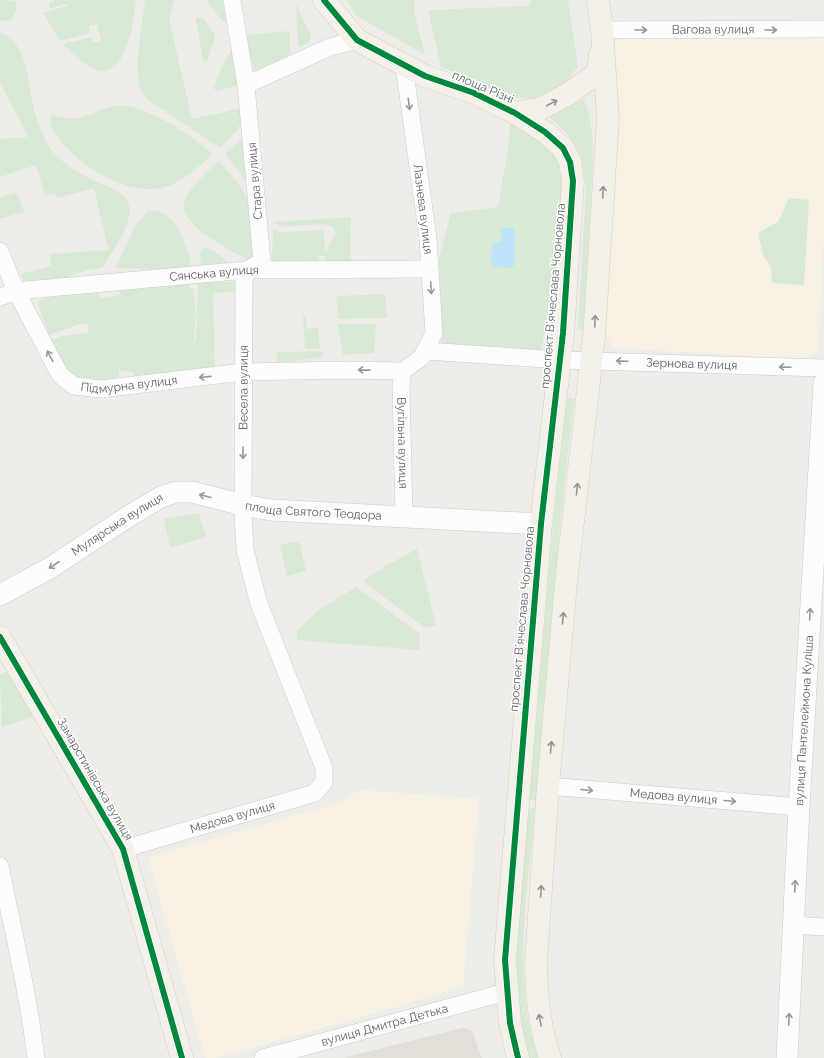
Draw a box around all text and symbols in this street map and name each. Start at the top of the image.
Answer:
street label: Вагова вулиця [672,22,754,37]
one-way arrow [634,26,647,34]
one-way arrow [764,26,777,33]
street label: площа Різні [450,68,516,106]
one-way arrow [405,97,413,110]
one-way arrow [546,99,558,106]
street label: Стара вулиця [245,142,265,220]
street label: Лазнева вулиця [411,163,435,255]
one-way arrow [600,186,607,199]
street label: проспект Вʼячеслава Чорновола [538,203,568,389]
street label: Сянська вулиця [169,263,259,284]
one-way arrow [428,281,435,294]
one-way arrow [592,315,599,328]
street label: Весела вулиця [236,345,251,430]
one-way arrow [46,351,53,363]
street label: Зернова вулиця [646,356,737,372]
one-way arrow [616,358,629,365]
one-way arrow [779,363,792,371]
one-way arrow [358,366,371,374]
street label: Підмурна вулиця [80,373,178,396]
one-way arrow [199,373,212,381]
street label: Вугільна вулиця [394,397,410,489]
one-way arrow [239,446,247,459]
one-way arrow [573,483,581,496]
street label: Мулярська вулиця [69,490,166,559]
one-way arrow [199,491,212,499]
street label: площа Святого Теодора [244,499,382,523]
street label: проспект Вʼячеслава Чорновола [507,526,537,712]
one-way arrow [49,561,60,570]
one-way arrow [807,608,814,621]
one-way arrow [559,612,567,625]
street label: вулиця Пантелеймона Куліша [792,635,816,806]
street label: Замарстинівська вулиця [54,715,136,843]
one-way arrow [548,741,555,754]
one-way arrow [580,786,593,793]
street label: Медова вулиця [629,786,718,807]
street label: Медова вулиця [188,798,276,836]
one-way arrow [723,798,736,805]
one-way arrow [792,880,799,893]
one-way arrow [537,885,544,898]
street label: вулиця Дмитра Детька [320,1001,450,1049]
one-way arrow [786,1013,793,1026]
one-way arrow [536,1014,544,1027]

